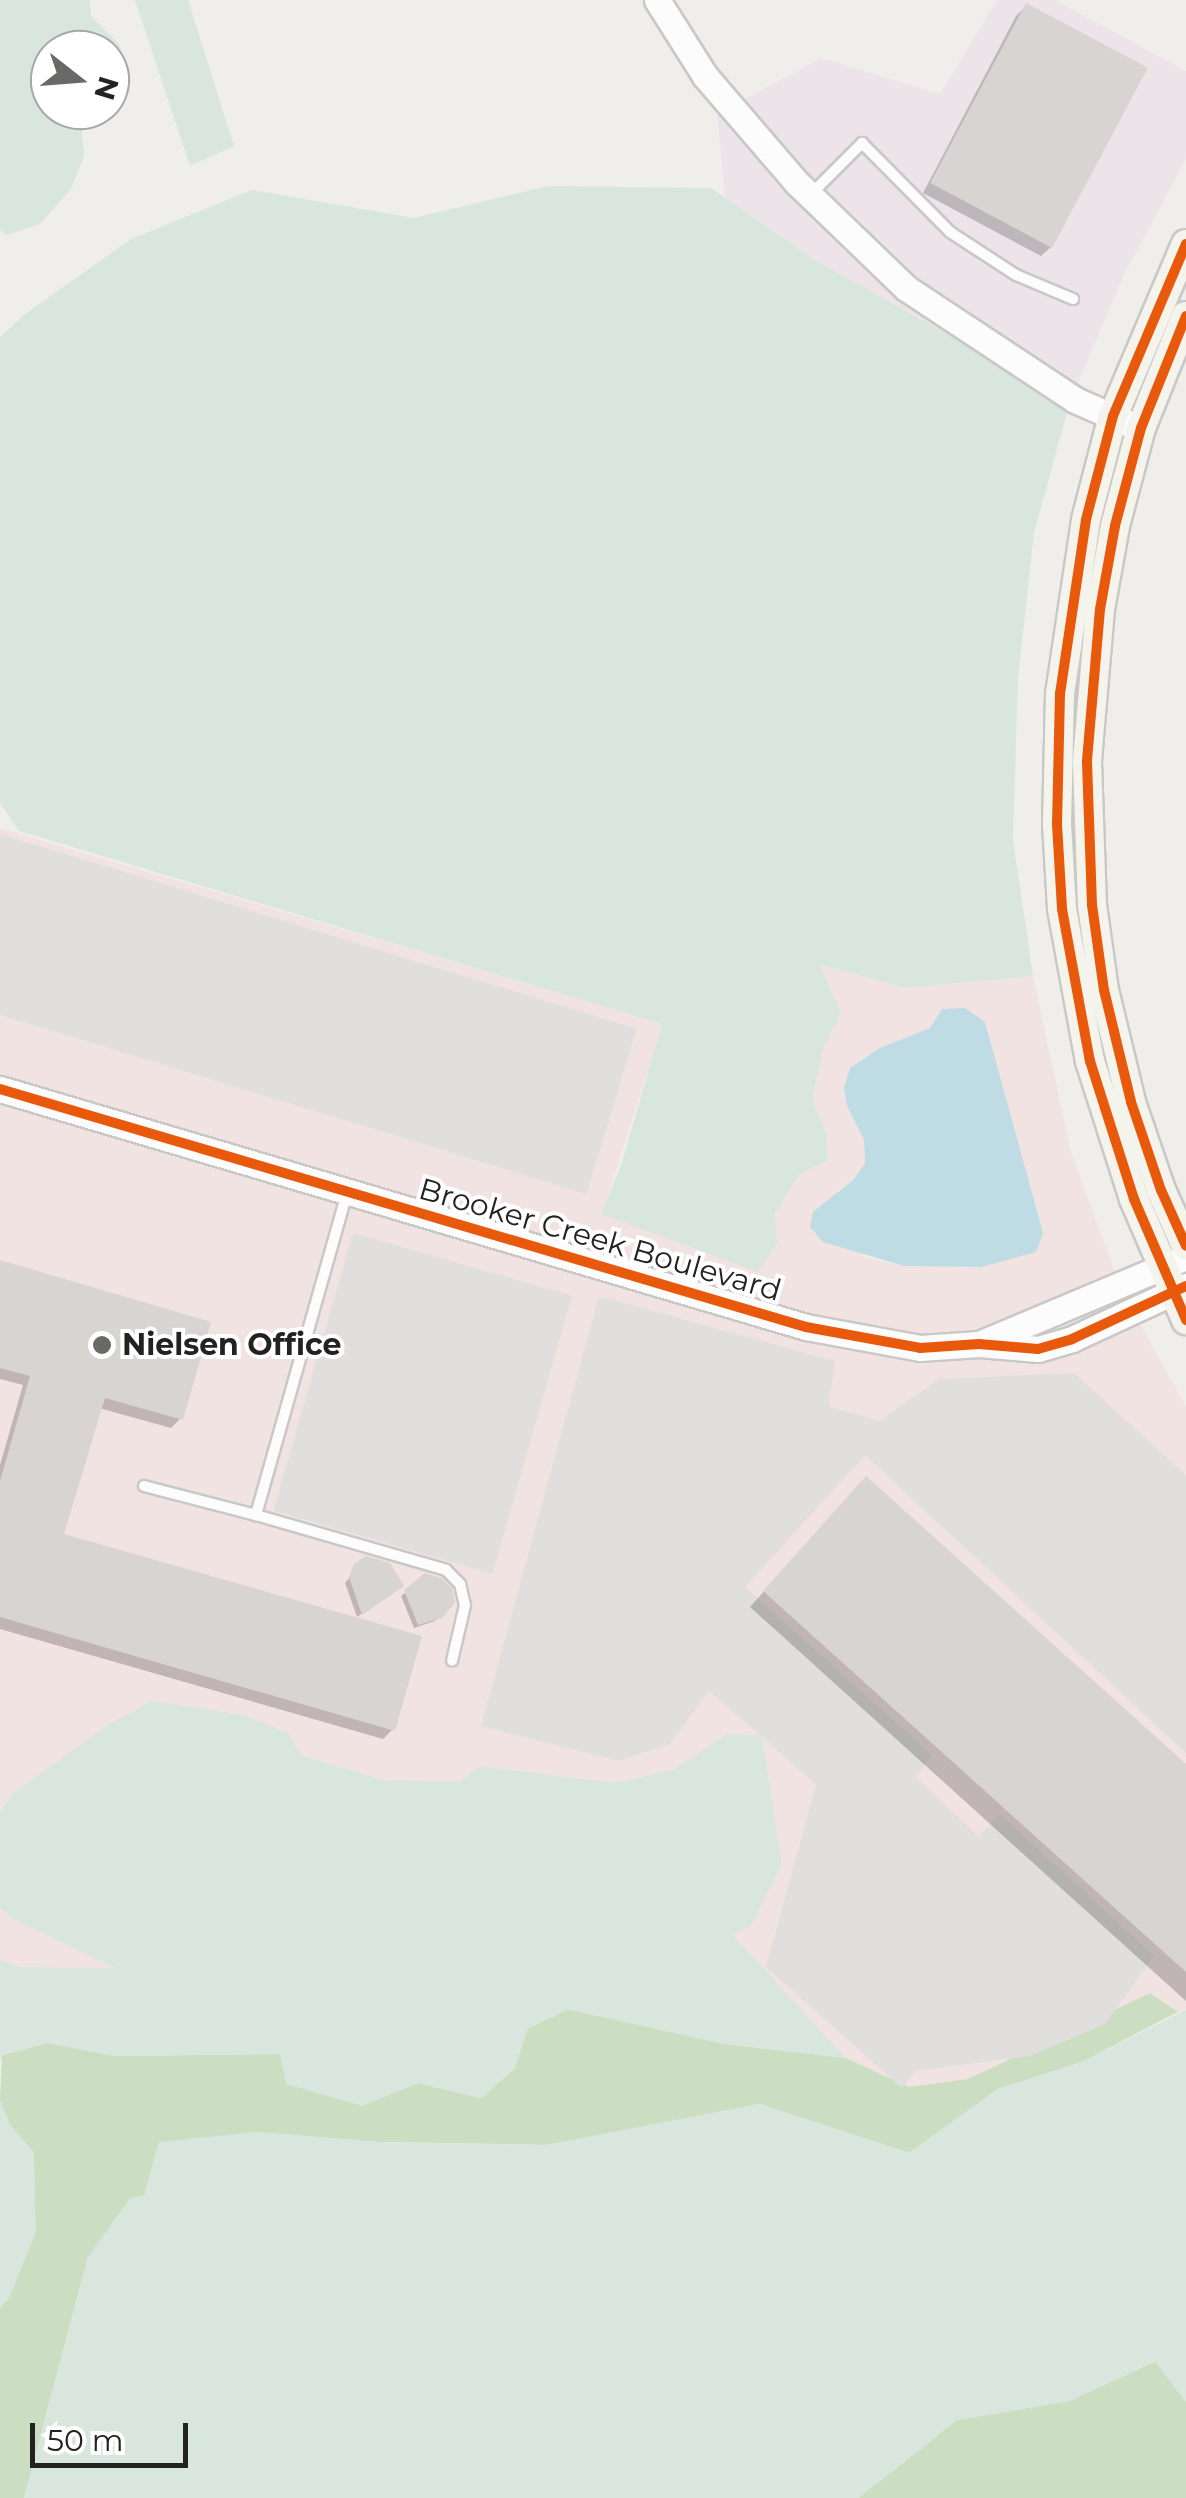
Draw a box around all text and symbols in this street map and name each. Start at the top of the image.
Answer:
north arrow [30,30,130,130]
text: N [87,72,126,104]
street label: Brooker Creek Boulevard [415,1171,785,1309]
place label: Nielsen Office [122,1327,341,1363]
marker: Nielsen Office [91,1334,113,1356]
scale bar [35,2403,192,2465]
text: 50 m [47,2422,124,2459]

